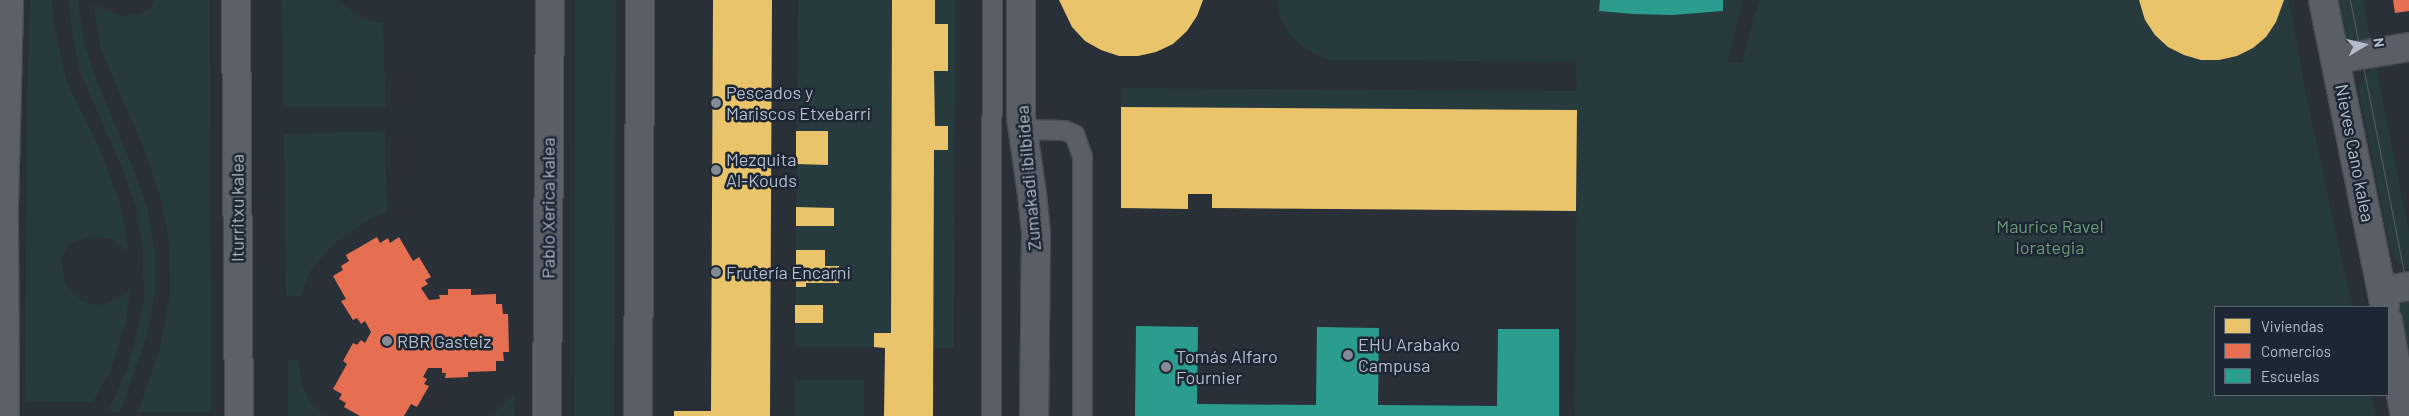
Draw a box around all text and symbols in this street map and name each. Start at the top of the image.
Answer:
north arrow [2339,20,2389,70]
text: N [2370,37,2388,49]
place label: Pescados y Mariscos Etxebarri [726,82,871,125]
street label: Nieves Cano kalea [2331,82,2379,224]
marker: Pescados y Mariscos Etxebarri [710,97,722,109]
street label: Zumakadi ibilbidea [1011,104,1045,252]
street label: Pablo Xerica kalea [537,137,559,279]
place label: Mezquita Al-Kouds [726,149,797,192]
street label: Iturritxu kalea [226,154,248,262]
marker: Mezquita Al-Kouds [710,164,722,176]
park label: Maurice Ravel lorategia [1996,216,2104,258]
place label: Frutería Encarni [726,261,851,283]
marker: Frutería Encarni [710,266,722,278]
legend [2214,306,2389,396]
text: Viviendas [2261,317,2324,335]
place label: RBR Gasteiz [397,330,491,352]
place label: EHU Arabako Campusa [1358,334,1460,376]
marker: RBR Gasteiz [381,335,393,347]
text: Comercios [2261,342,2331,360]
place label: Tomás Alfaro Fournier [1176,346,1278,388]
marker: EHU Arabako Campusa [1342,349,1354,361]
marker: Tomás Alfaro Fournier [1160,361,1172,373]
text: Escuelas [2261,367,2319,385]

